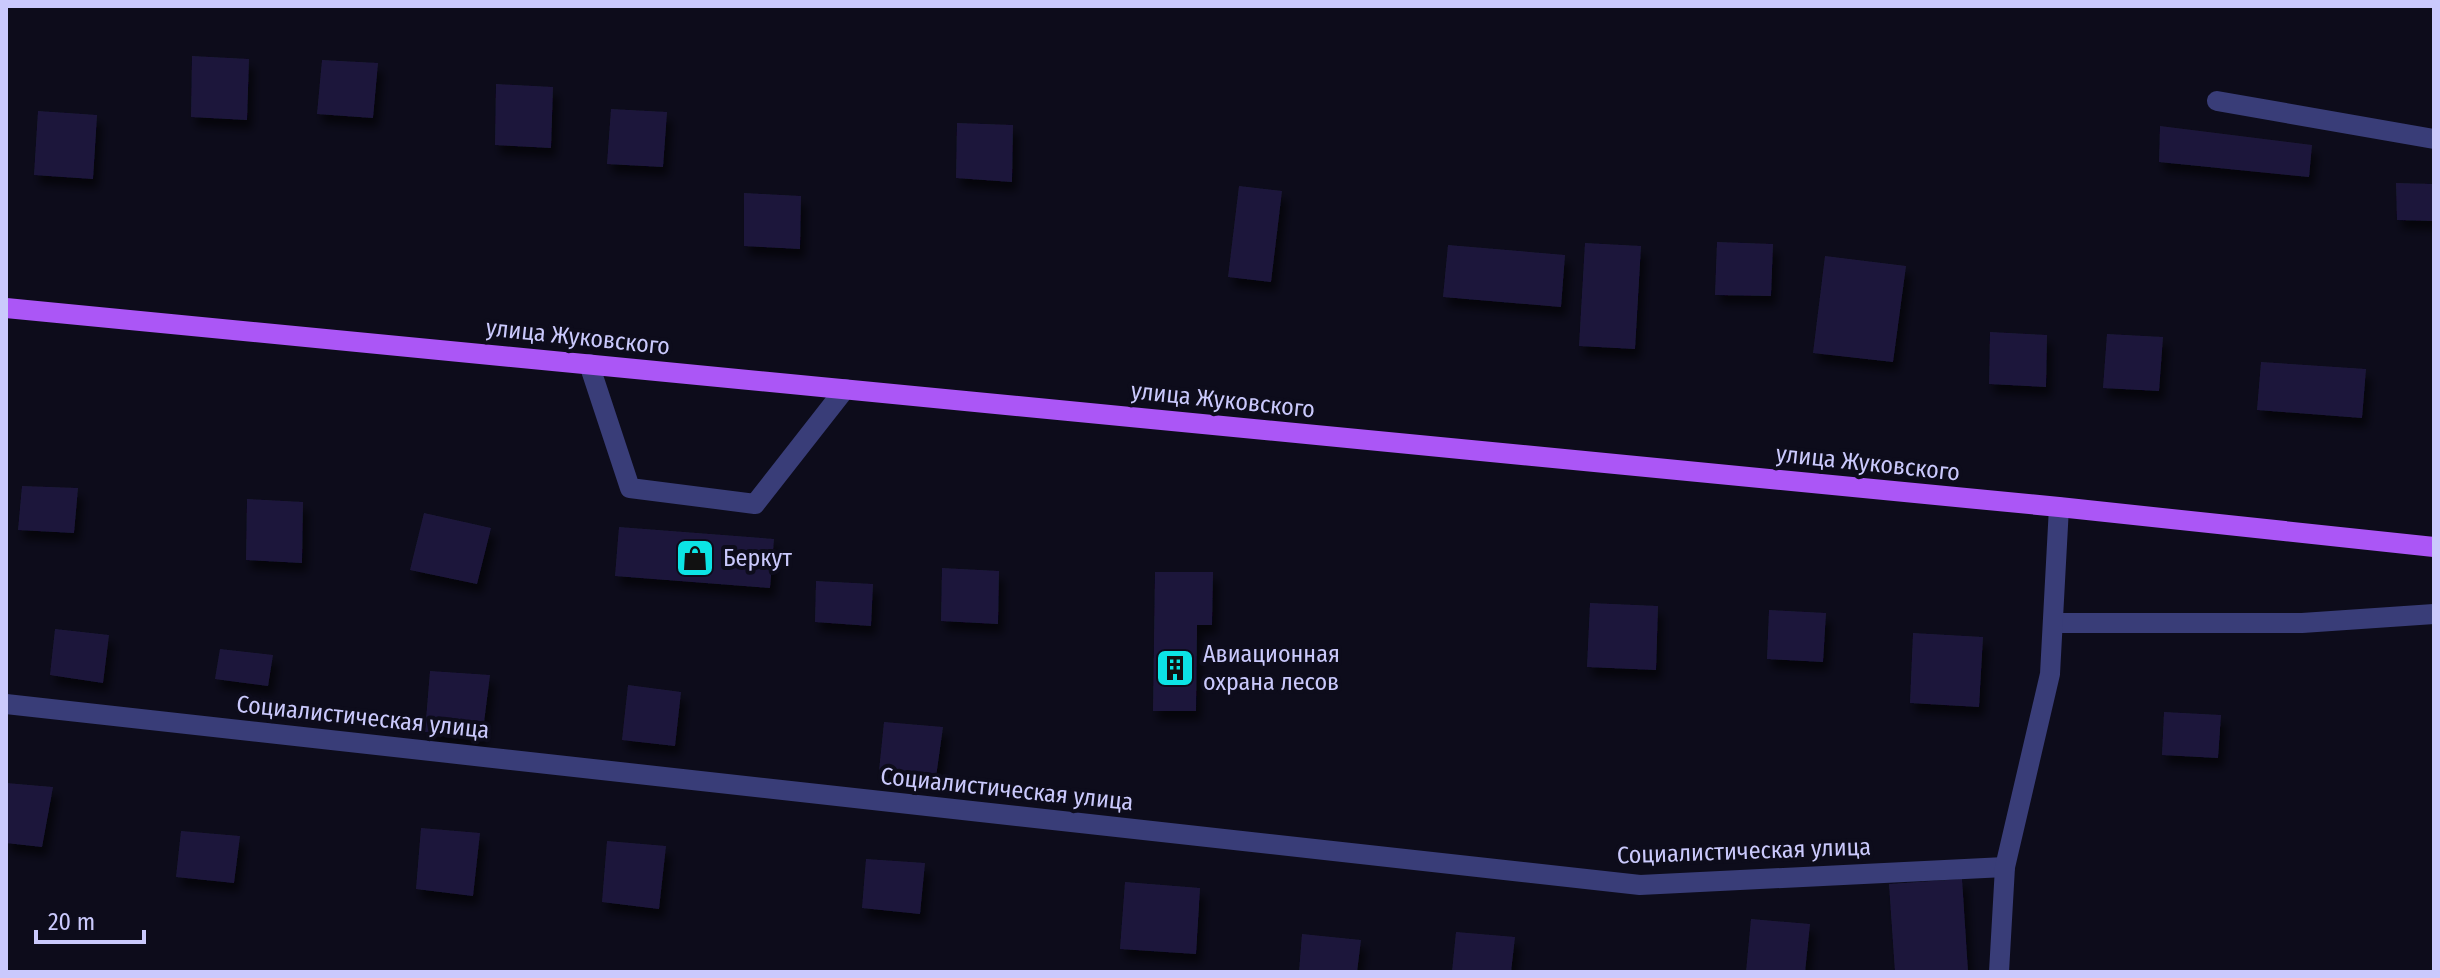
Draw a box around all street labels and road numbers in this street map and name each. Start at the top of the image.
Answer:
street label: улица Жуковского [485,313,671,361]
street label: улица Жуковского [1130,376,1316,424]
street label: улица Жуковского [1775,439,1961,487]
street label: Социалистическая улица [235,690,491,744]
street label: Социалистическая улица [879,762,1135,816]
street label: Социалистическая улица [1617,833,1871,869]

